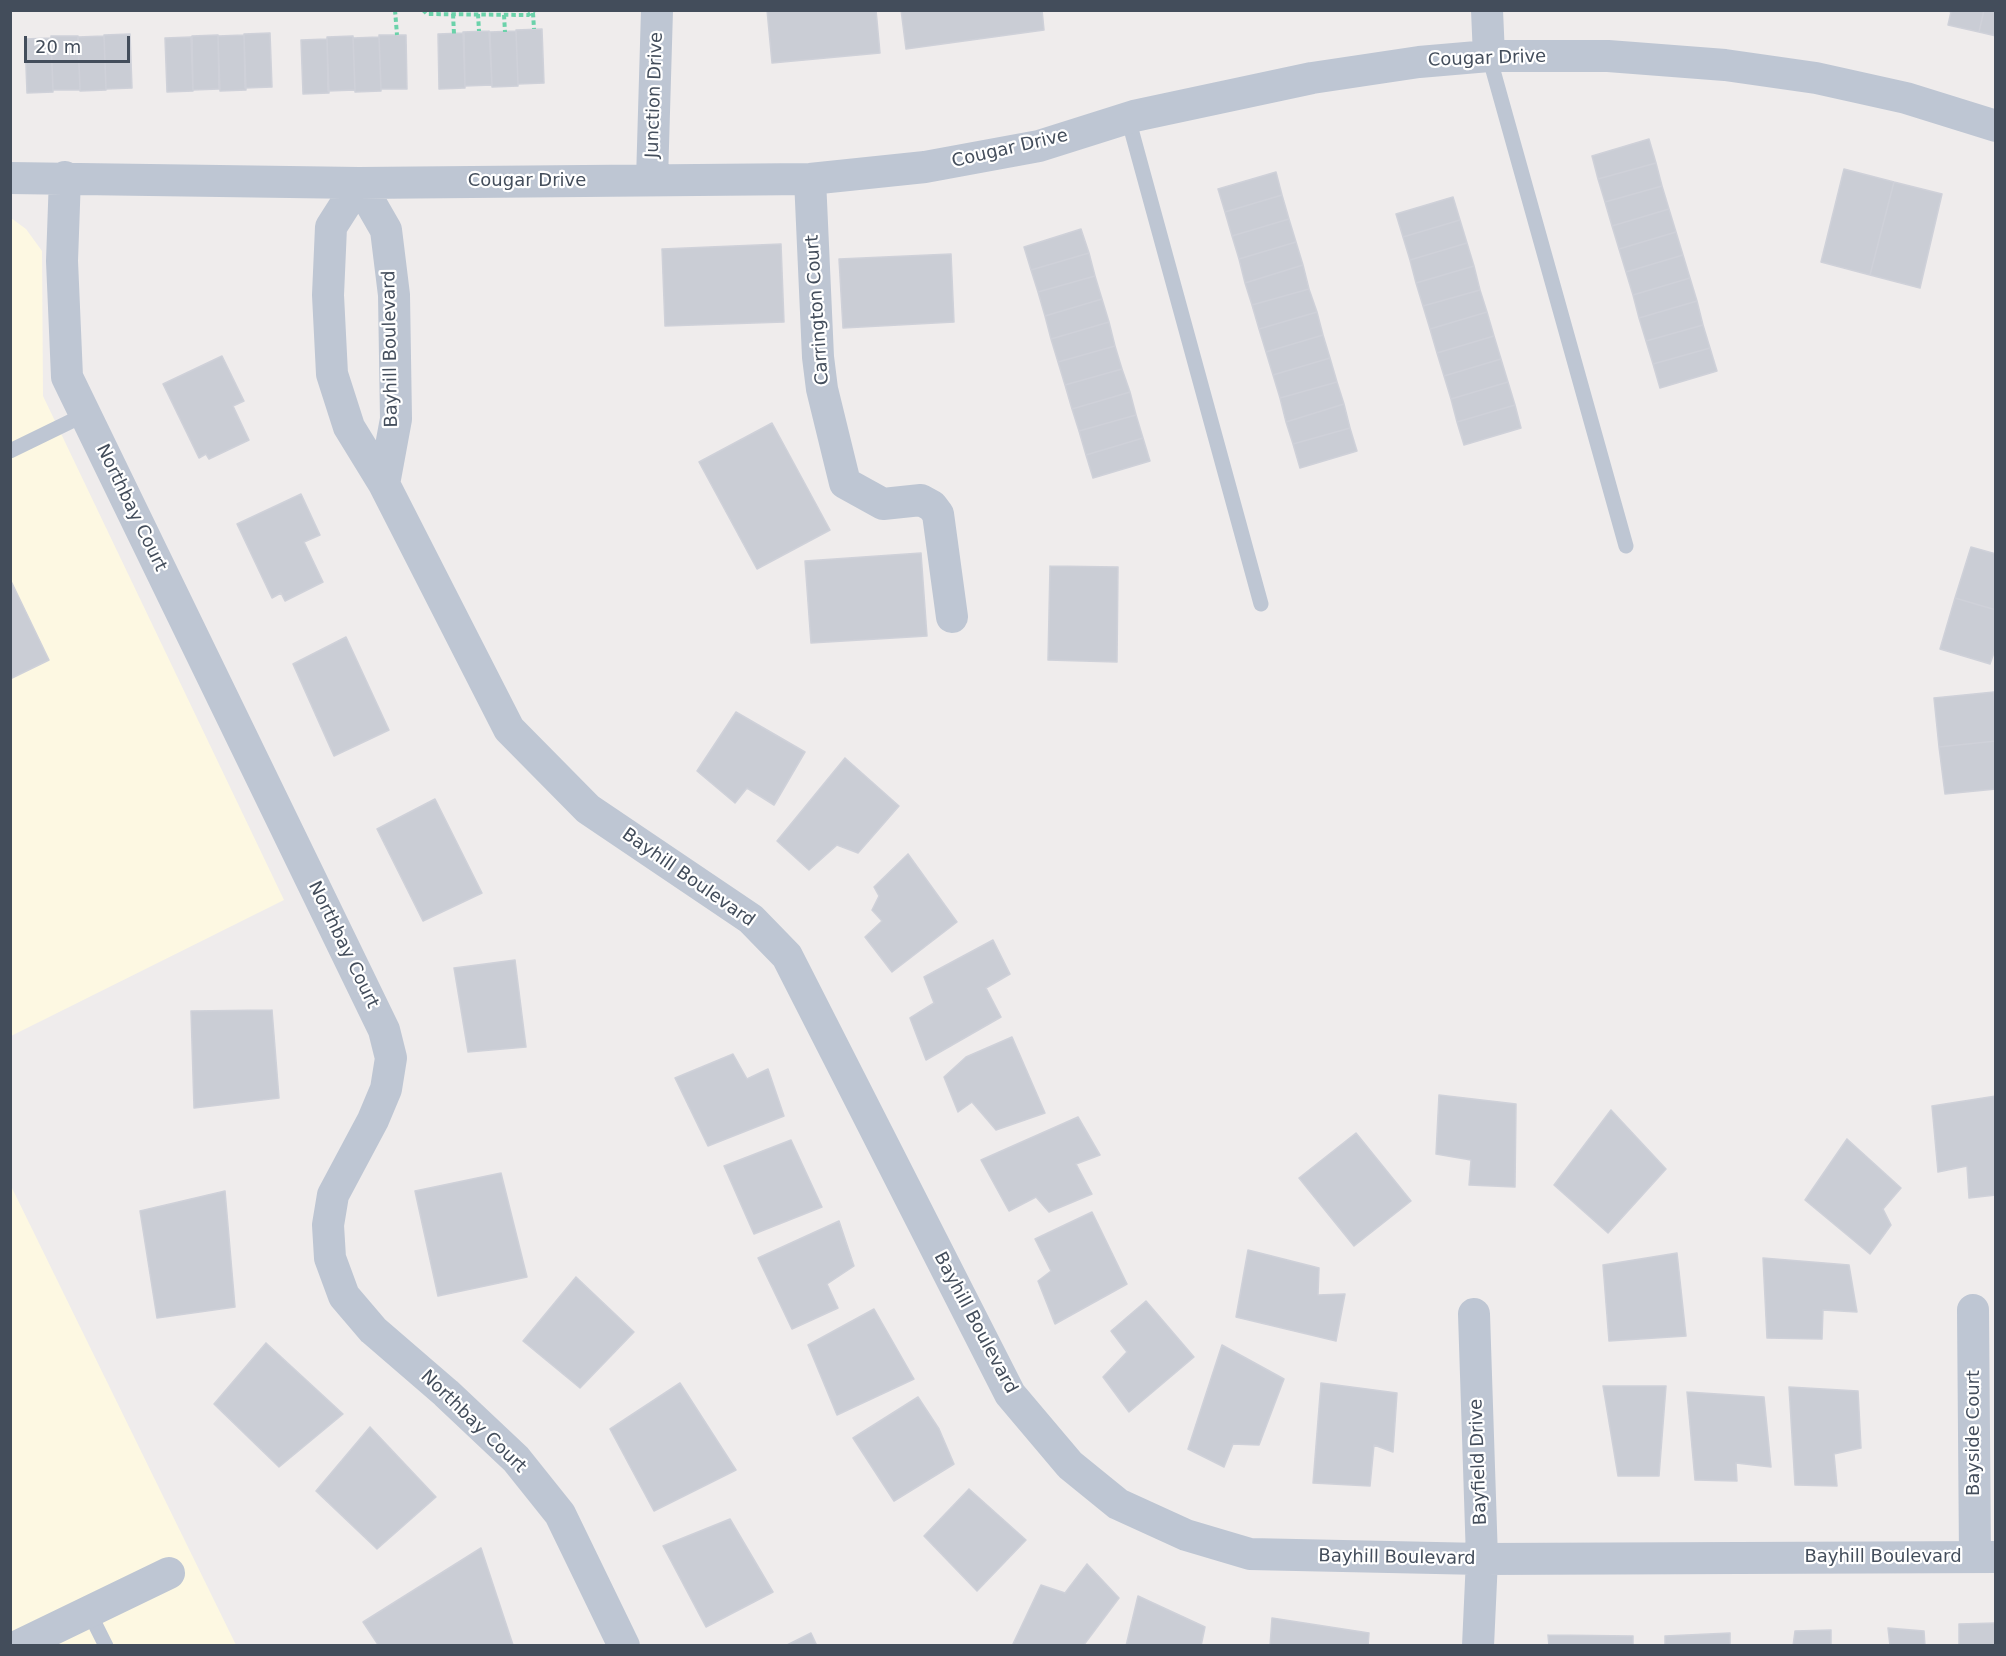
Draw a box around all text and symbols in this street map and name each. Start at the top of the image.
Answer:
scale bar [27,24,134,62]
street label: Junction Drive [642,32,668,158]
text: 20 m [35,36,81,57]
street label: Cougar Drive [1427,46,1547,72]
street label: Cougar Drive [950,125,1070,173]
street label: Cougar Drive [468,170,586,192]
street label: Carrington Court [802,234,834,386]
street label: Bayhill Boulevard [379,270,403,428]
street label: Northbay Court [91,441,171,575]
street label: Bayhill Boulevard [617,824,759,932]
street label: Northbay Court [303,878,383,1012]
street label: Bayhill Boulevard [929,1249,1021,1397]
street label: Northbay Court [416,1366,530,1478]
street label: Bayside Court [1963,1370,1985,1496]
street label: Bayfield Drive [1466,1398,1492,1526]
street label: Bayhill Boulevard [1318,1546,1476,1570]
street label: Bayhill Boulevard [1804,1546,1962,1568]

